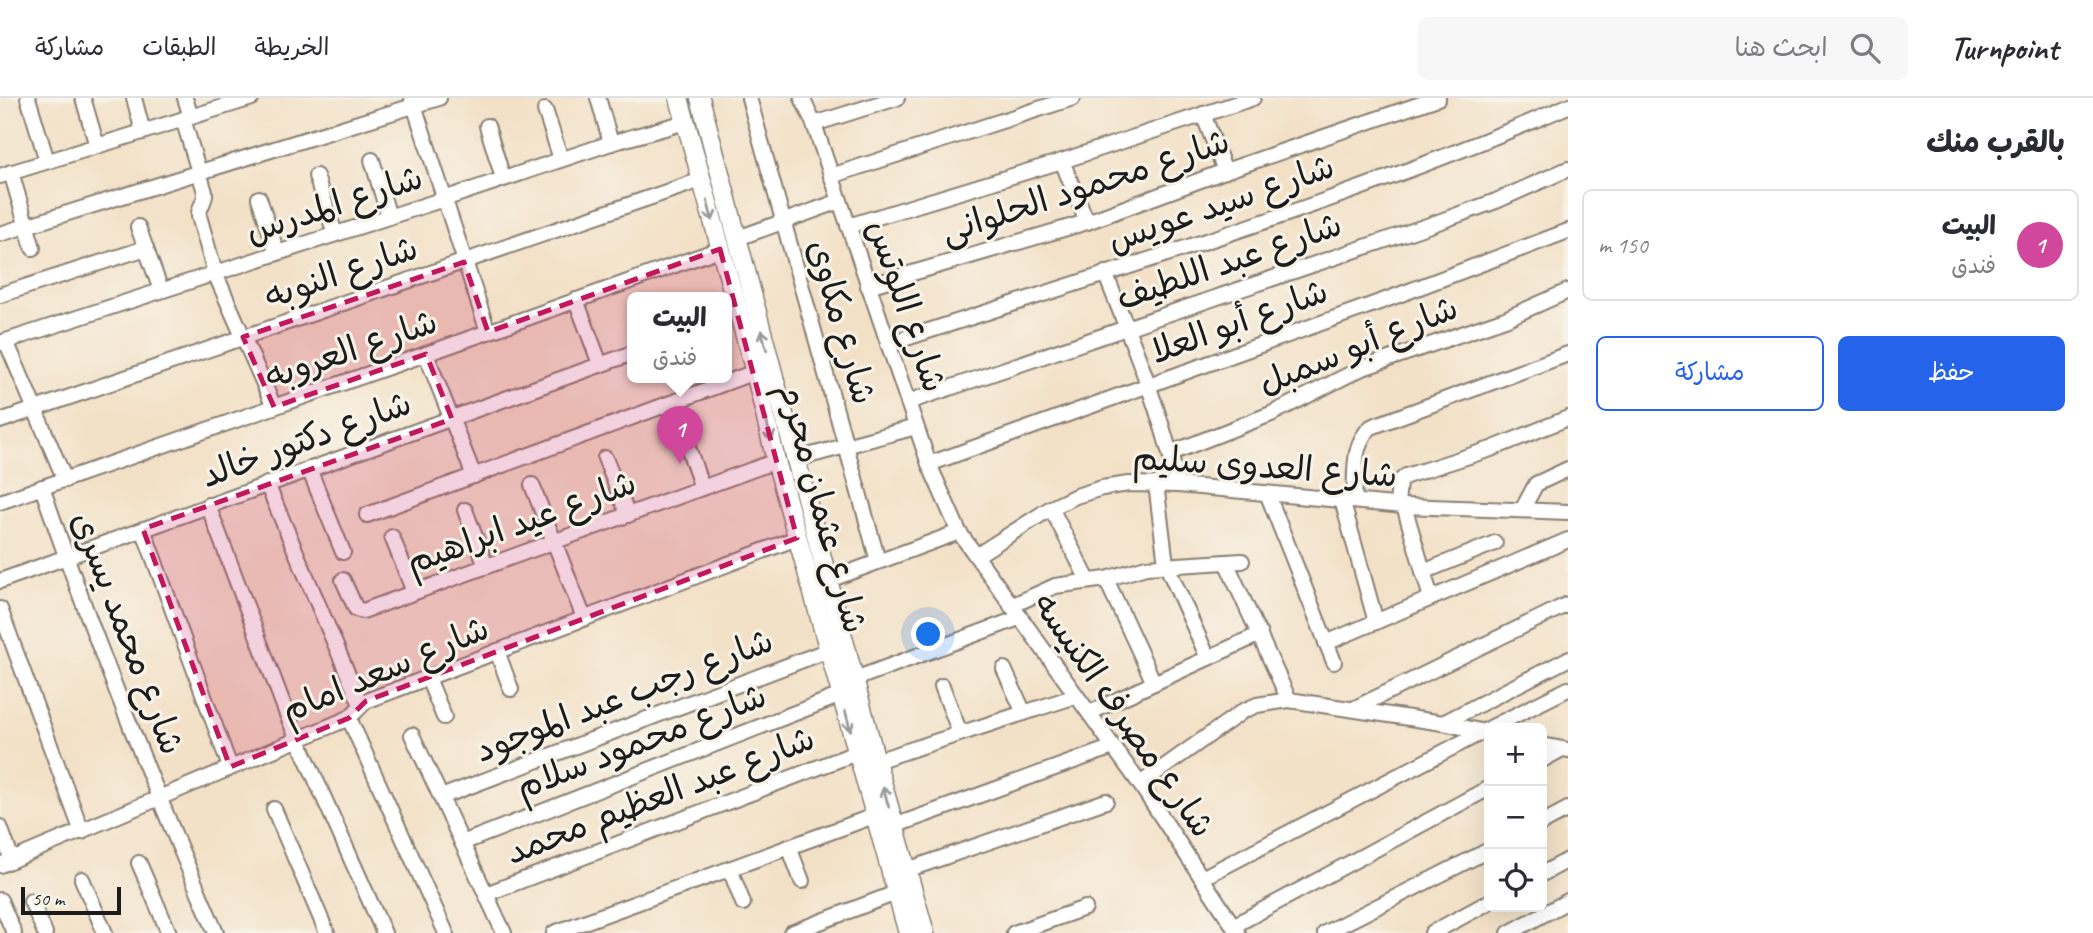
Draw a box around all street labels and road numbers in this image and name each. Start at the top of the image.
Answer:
street label: شارع محمود الحلوانى [935,118,1236,256]
street label: شارع سيد عويس [1102,143,1341,265]
street label: شارع المدرس [240,154,429,256]
street label: شارع عبد اللطيف [1110,201,1348,323]
street label: شارع اللوتس [855,214,958,399]
street label: شارع النوبه [258,225,424,321]
street label: شارع مكاوى [795,234,887,410]
street label: شارع أبو العلا [1144,268,1335,376]
street label: شارع أبو سمبل [1252,285,1465,407]
street label: شارع العروبه [259,299,444,401]
street label: شارع عثمان محرم [764,378,878,639]
street label: شارع دكتور خالد [195,380,418,500]
street label: شارع العدوى سليم [1131,434,1399,502]
street label: شارع عيد ابراهيم [400,460,643,588]
street label: شارع محمد يسرى [59,505,195,762]
street label: شارع مصرف الكنيسه [1021,584,1225,847]
street label: شارع سعد امام [274,605,497,737]
street label: شارع رجب عبد الموجود [469,617,780,774]
street label: شارع محمود سلام [509,673,774,813]
street label: شارع عبد العظيم محمد [499,715,822,878]

